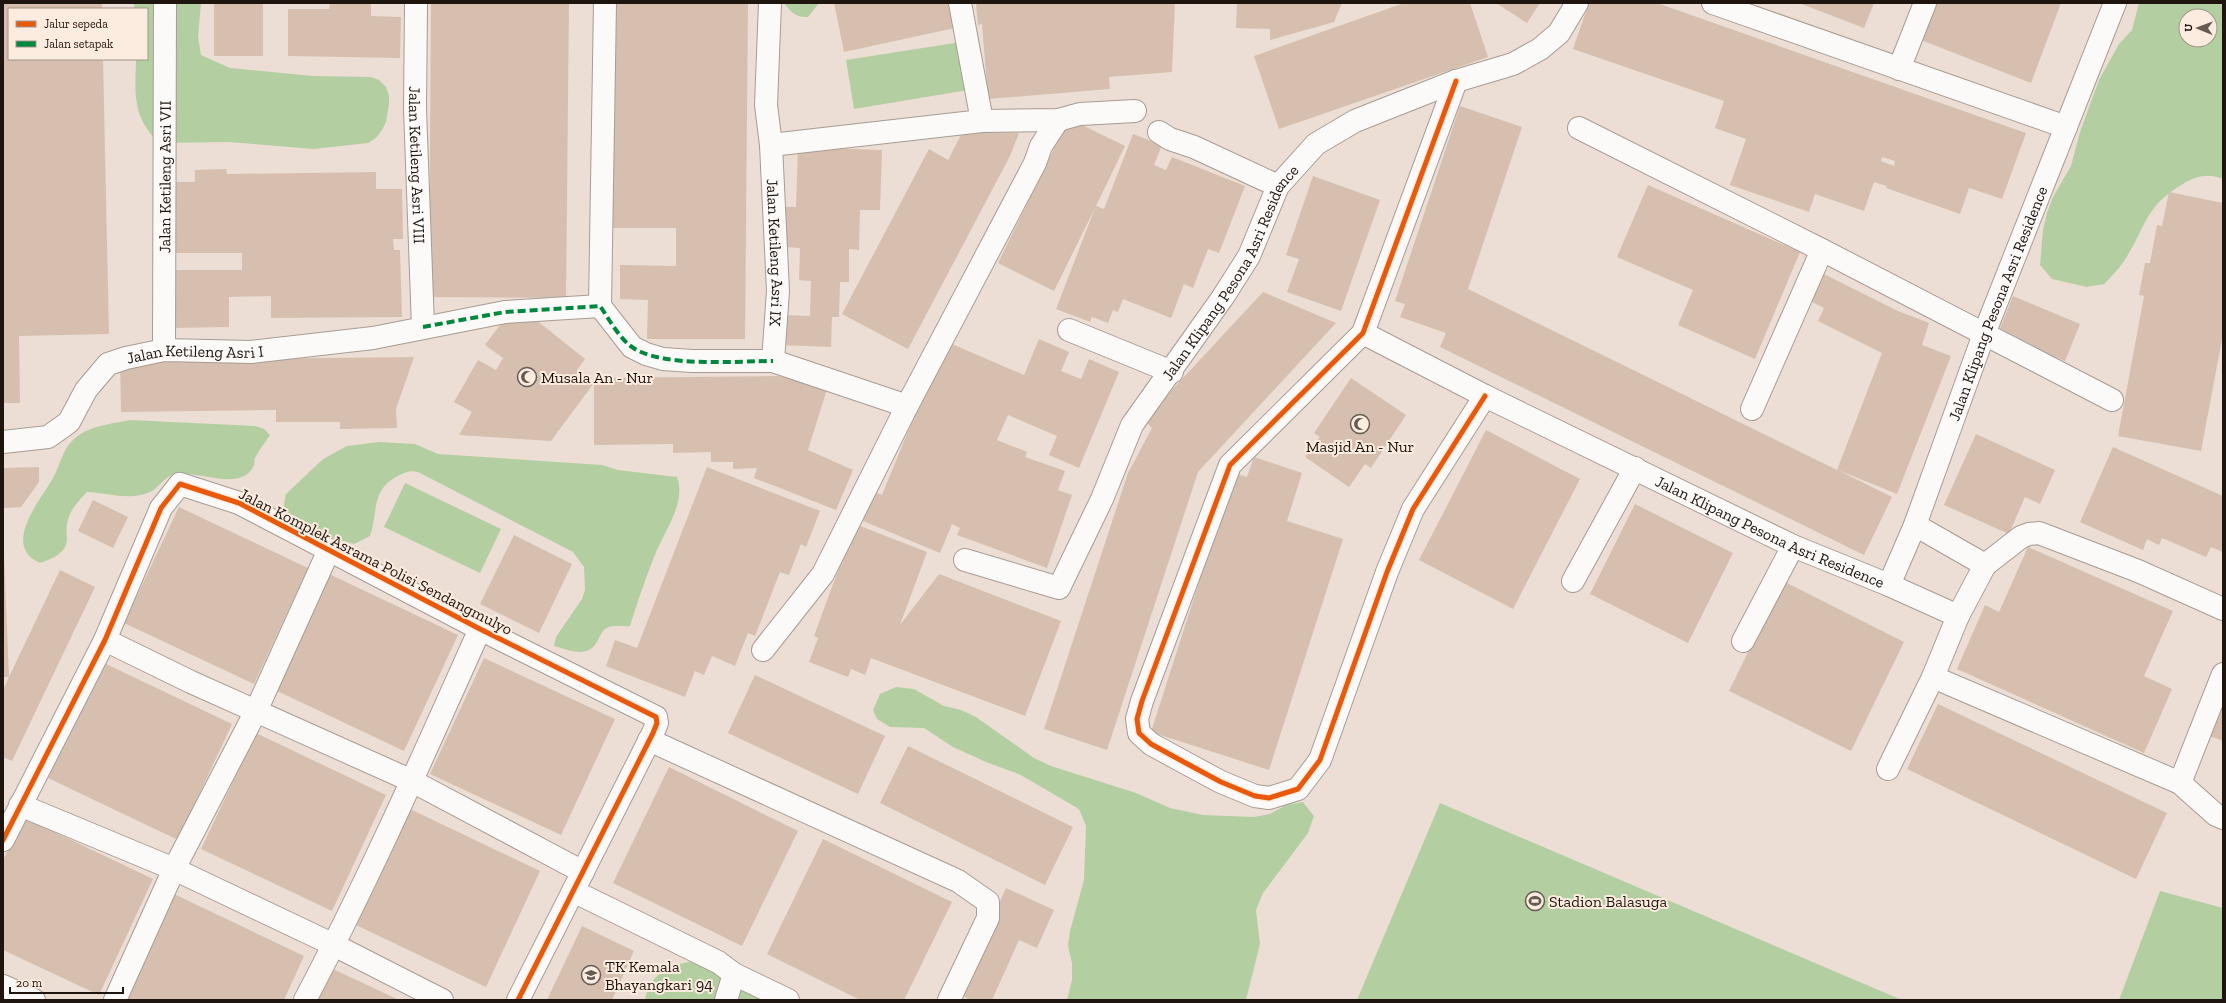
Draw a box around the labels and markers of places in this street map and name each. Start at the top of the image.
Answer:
mosque icon: Musala An - Nur [516,366,538,388]
place label: Musala An - Nur [541,368,653,387]
mosque icon: Masjid An - Nur [1349,413,1371,435]
place label: Masjid An - Nur [1306,437,1415,456]
sports icon: Stadion Balasuga [1524,890,1546,912]
place label: Stadion Balasuga [1549,892,1668,911]
place label: TK Kemala Bhayangkari 94 [605,957,713,994]
school or university icon: TK Kemala Bhayangkari 94 [580,964,602,986]

